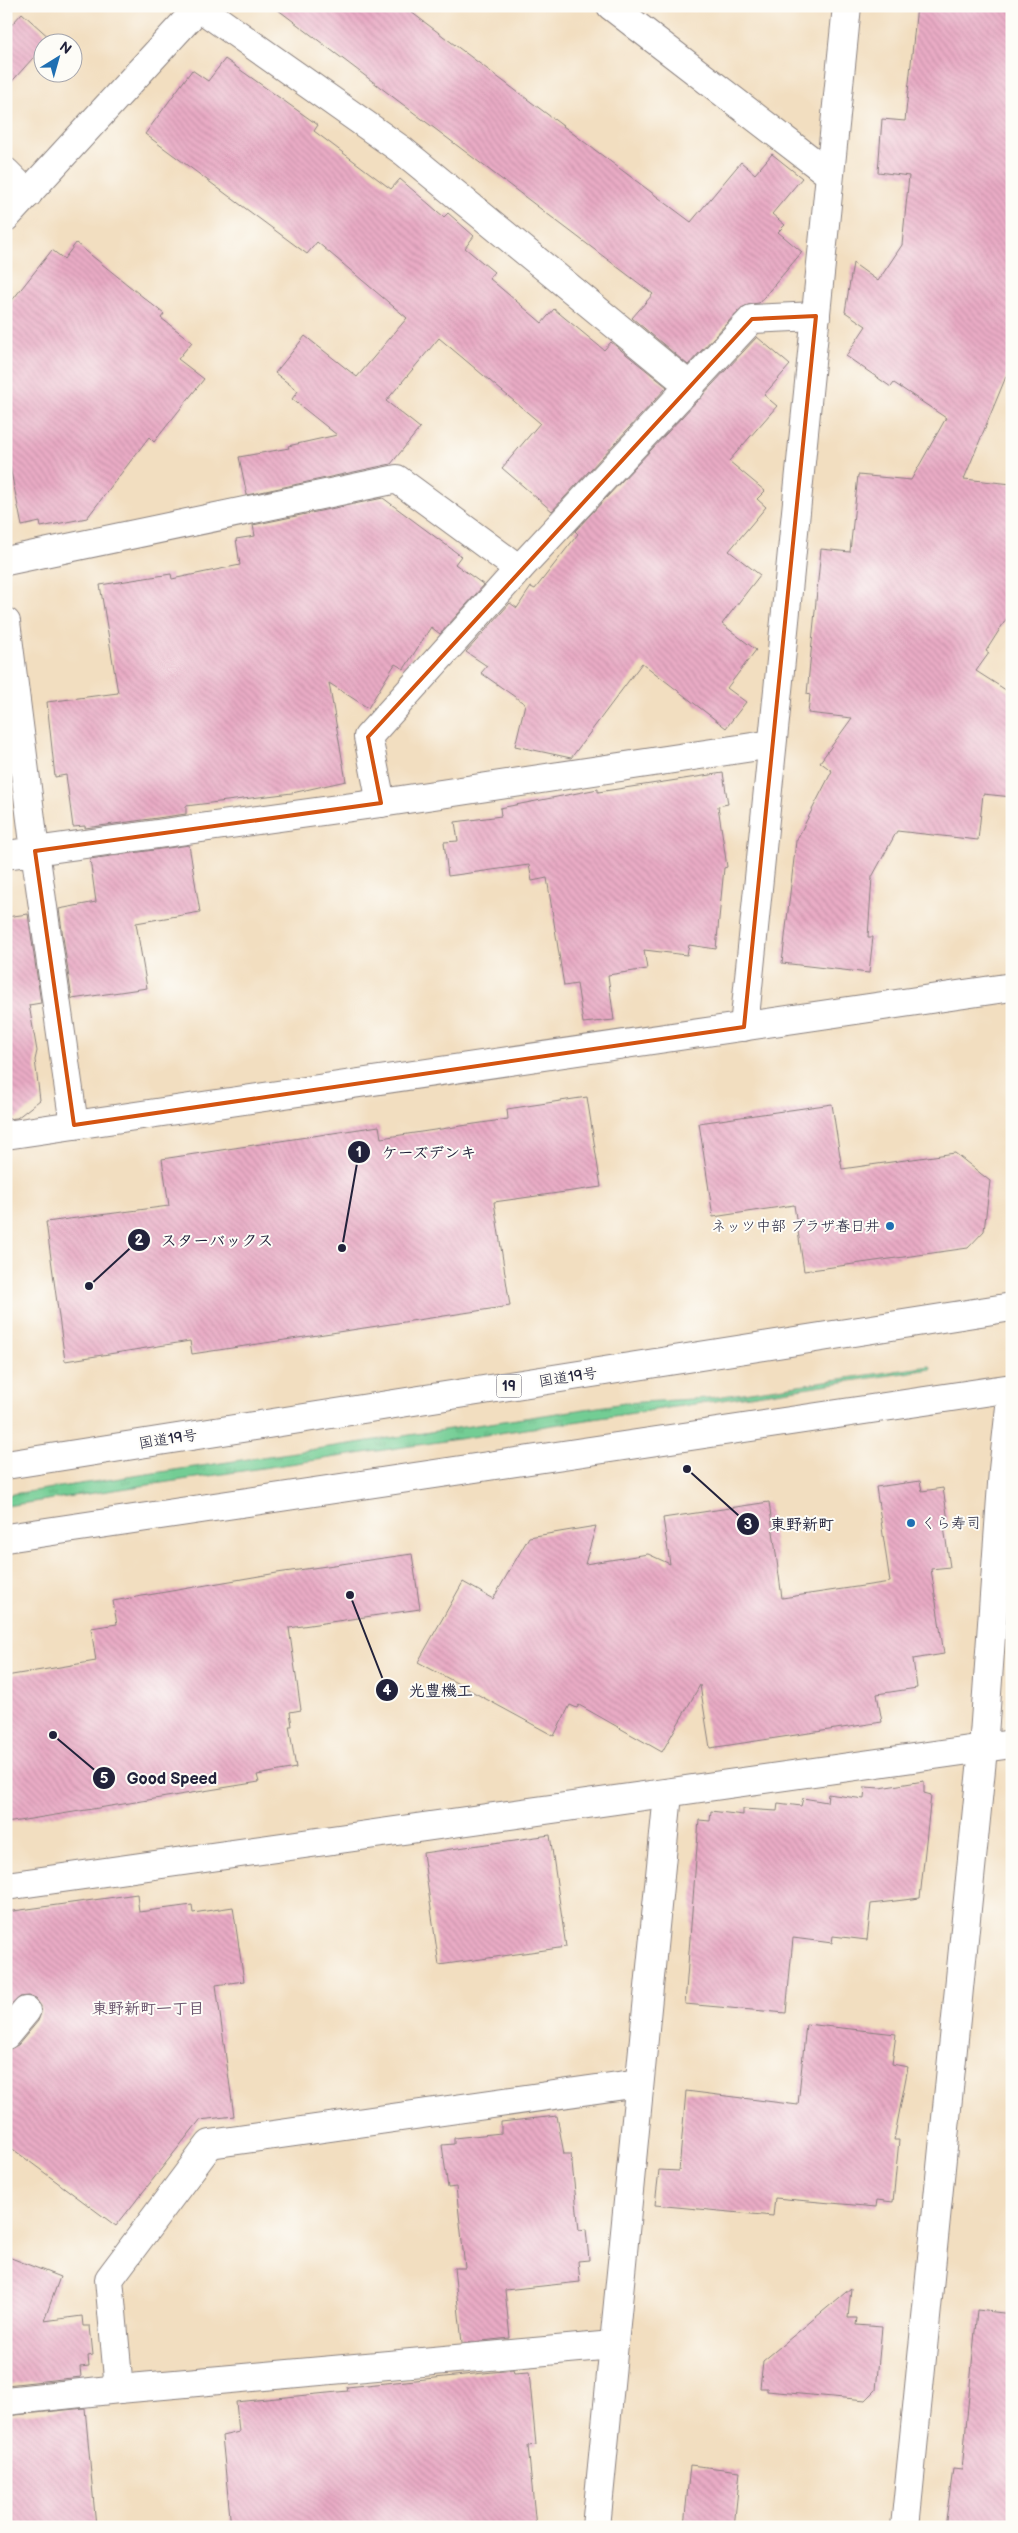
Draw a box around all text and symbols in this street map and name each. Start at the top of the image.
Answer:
north arrow [32,32,82,82]
text: N [56,38,75,58]
callout: ケーズデンキ [346,1137,487,1168]
text: 1 [356,1143,362,1162]
text: ケーズデンキ [382,1144,476,1163]
place label: ネッツ中部 プラザ春日井 [712,1217,880,1236]
marker: ネッツ中部 プラザ春日井 [884,1220,896,1232]
callout: スターバックス [126,1225,283,1256]
text: 2 [135,1231,144,1250]
text: スターバックス [161,1232,273,1251]
street label: 国道19号 [537,1363,599,1392]
road number: 19 [496,1374,522,1398]
street label: 国道19号 [137,1425,199,1454]
callout: 東野新町 [735,1508,844,1539]
place label: くら寿司 [921,1514,981,1533]
text: 3 [744,1515,753,1534]
text: 東野新町 [770,1516,834,1535]
marker: くら寿司 [905,1517,917,1529]
callout: 光豊機工 [374,1675,483,1706]
text: 4 [383,1681,392,1700]
text: 光豊機工 [409,1682,473,1701]
callout: Good Speed [91,1763,227,1794]
text: 5 [100,1769,109,1788]
text: Good Speed [127,1770,217,1789]
district label: 東野新町一丁目 [92,2000,204,2019]

